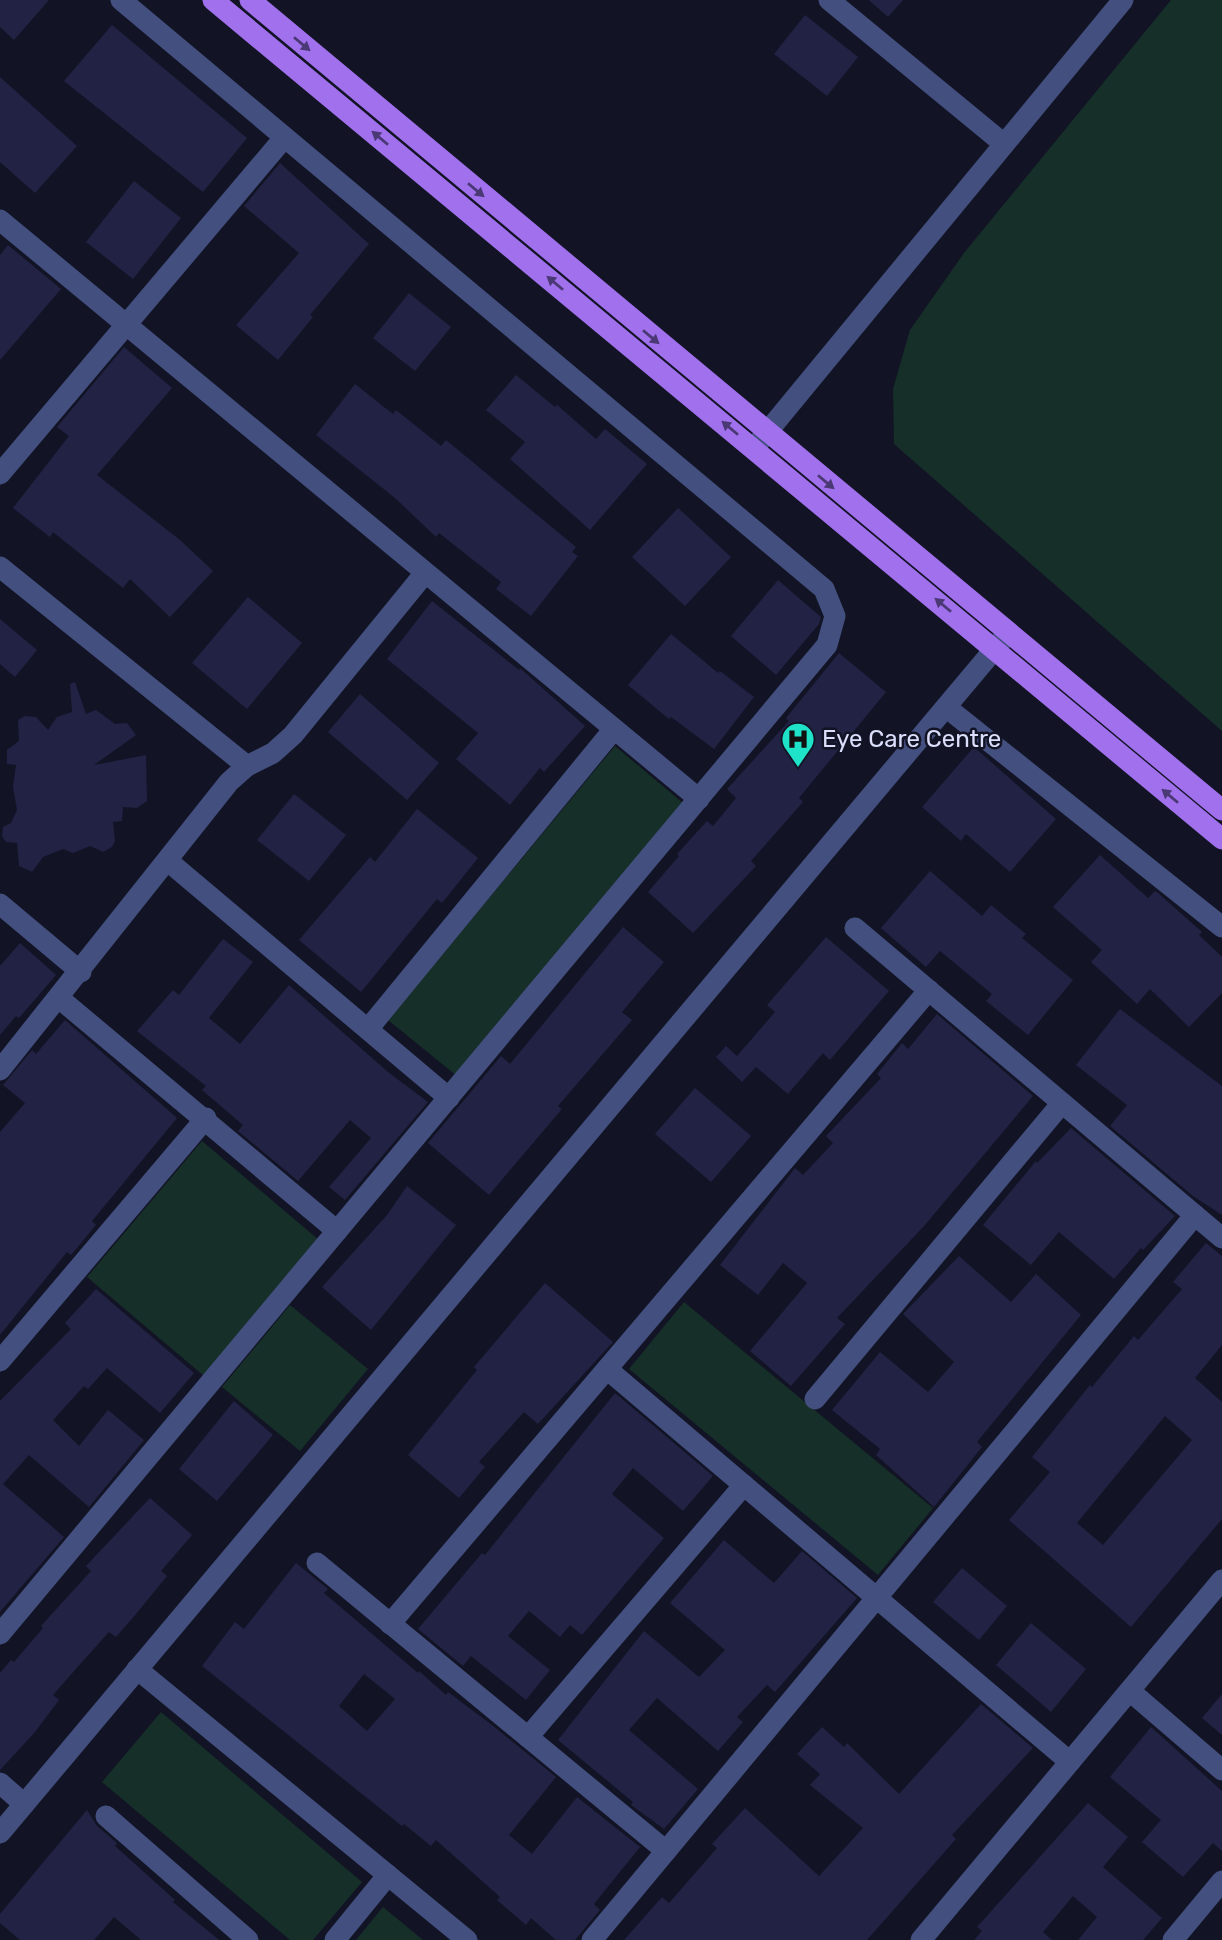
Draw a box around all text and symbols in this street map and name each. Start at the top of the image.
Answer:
one-way arrow [294,36,311,51]
one-way arrow [371,130,389,145]
one-way arrow [468,182,485,197]
one-way arrow [546,276,563,291]
one-way arrow [641,329,659,344]
one-way arrow [721,420,739,436]
one-way arrow [817,474,834,489]
one-way arrow [934,598,951,613]
hospital icon: Eye Care Centre [779,720,817,769]
place label: Eye Care Centre [822,725,1001,753]
one-way arrow [1161,788,1179,803]

